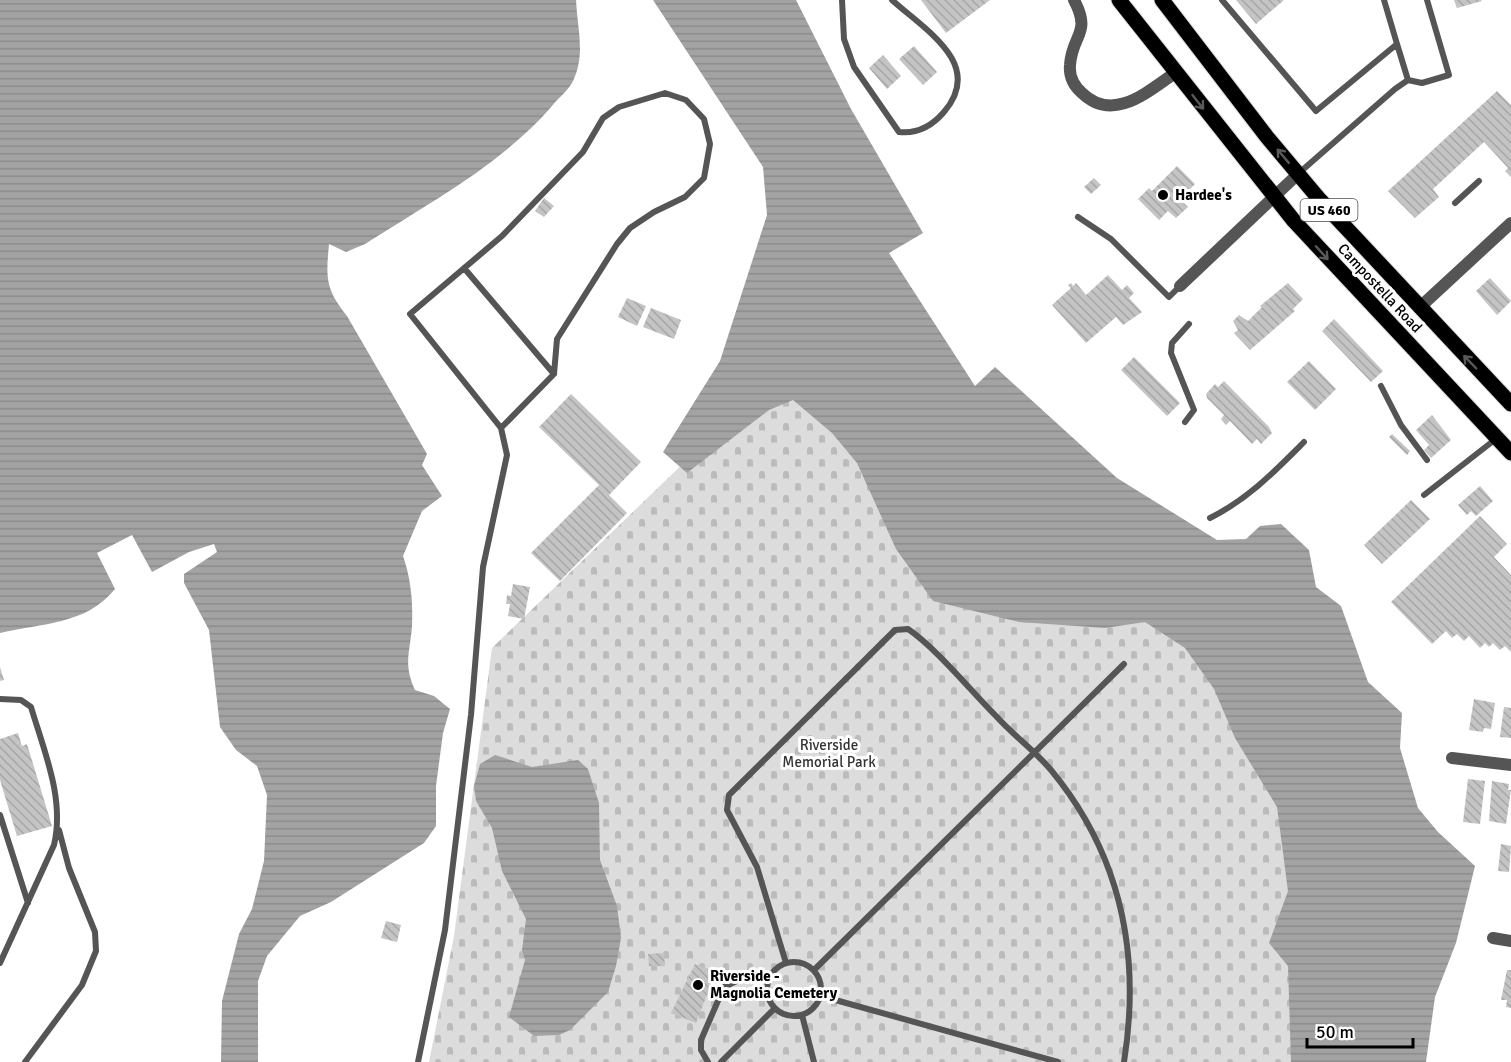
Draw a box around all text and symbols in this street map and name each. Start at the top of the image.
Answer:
one-way arrow [1191,94,1204,110]
one-way arrow [1277,148,1290,164]
place label: Hardee's [1175,186,1232,204]
marker: Hardee's [1156,188,1170,202]
road number: US 460 [1300,199,1358,221]
street label: Campostella Road [1334,240,1426,336]
one-way arrow [1315,245,1329,260]
one-way arrow [1464,355,1478,370]
park label: Riverside Memorial Park [782,736,876,771]
place label: Riverside - Magnolia Cemetery [710,967,838,1002]
marker: Riverside - Magnolia Cemetery [691,978,705,992]
scale bar [1307,1011,1414,1049]
text: 50 m [1316,1021,1354,1043]

